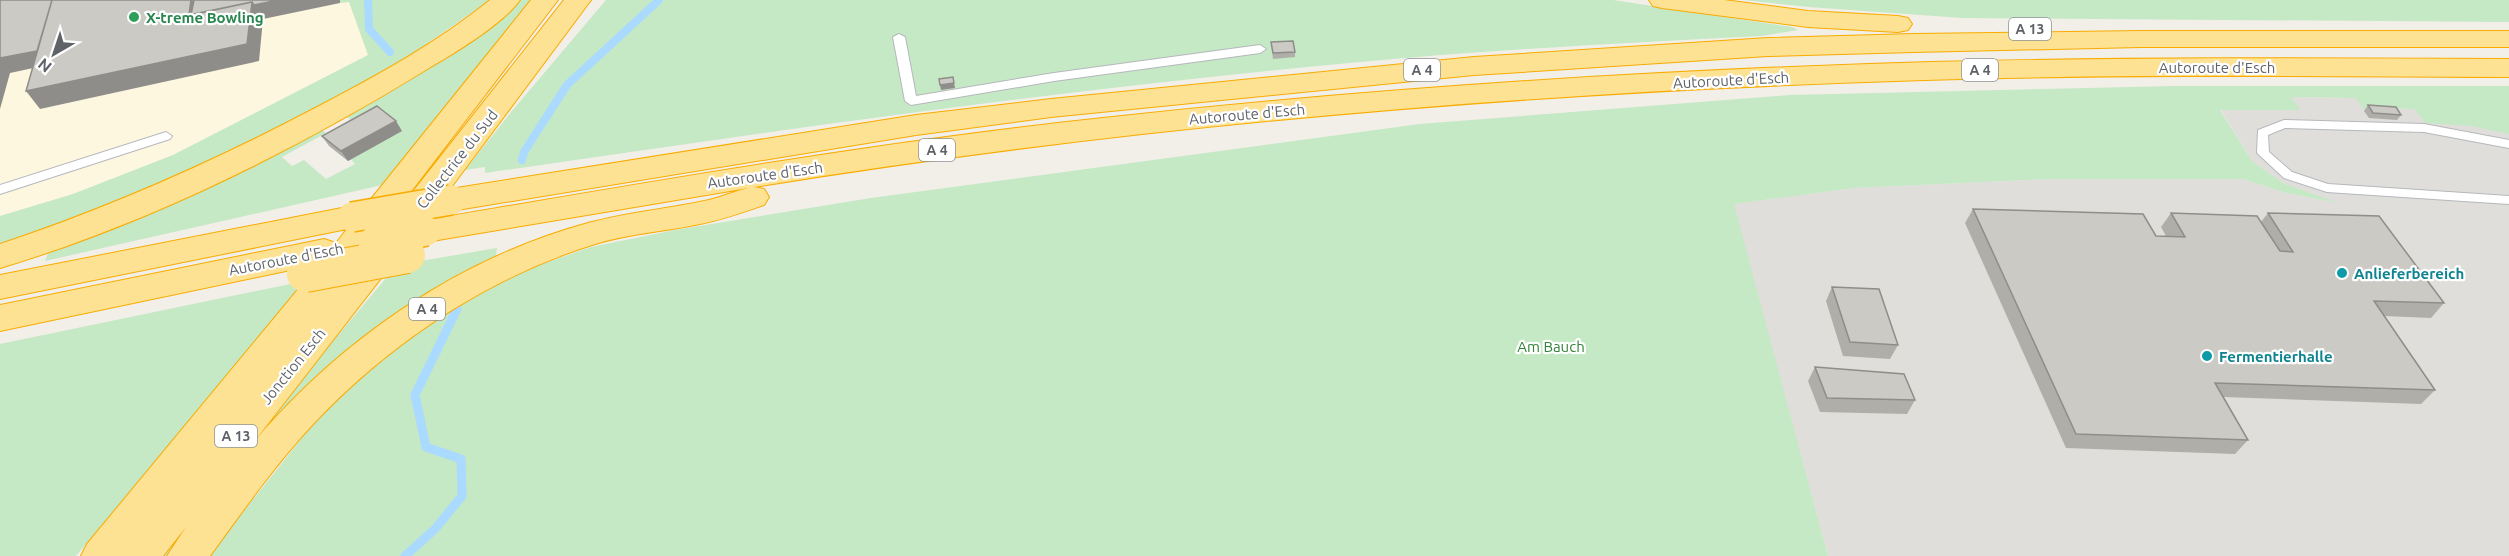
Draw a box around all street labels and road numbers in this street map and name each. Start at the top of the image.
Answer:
road number: A 13 [2009,18,2051,40]
road number: A 4 [1404,59,1440,81]
road number: A 4 [1962,59,1998,81]
street label: Autoroute d'Esch [2159,59,2275,76]
street label: Autoroute d'Esch [1672,68,1790,92]
street label: Autoroute d'Esch [1188,100,1306,128]
street label: Collectrice du Sud [413,106,501,212]
road number: A 4 [919,139,955,161]
street label: Autoroute d'Esch [706,158,824,192]
street label: Autoroute d'Esch [227,240,345,278]
road number: A 4 [409,298,445,320]
street label: Jonction Esch [257,325,329,407]
road number: A 13 [215,425,257,447]

